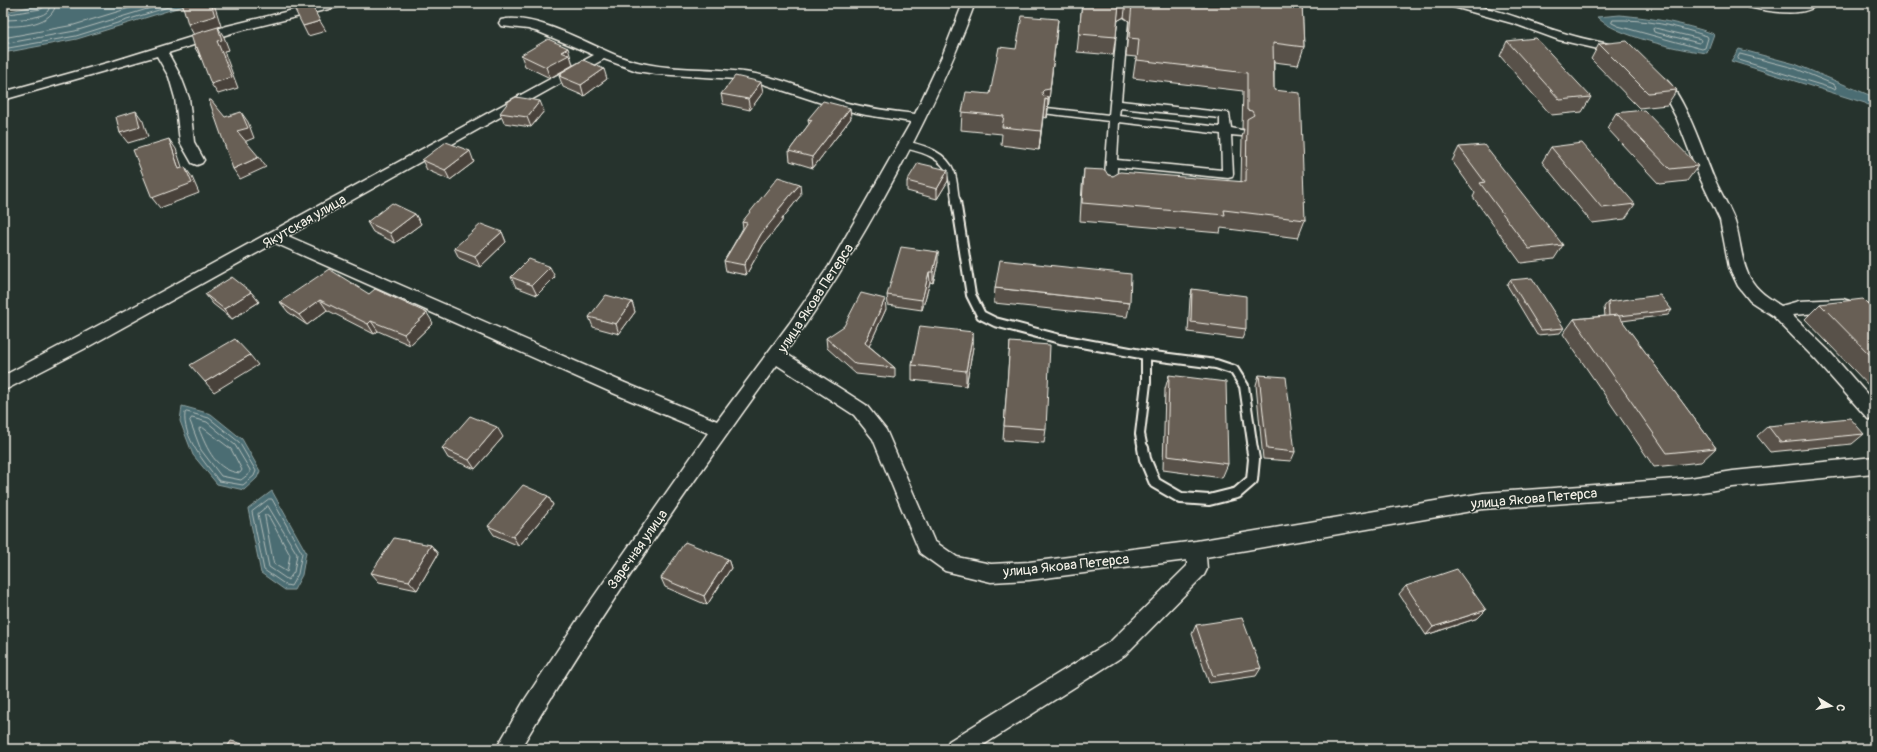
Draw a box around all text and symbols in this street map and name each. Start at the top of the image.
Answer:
street label: Якутская улица [259,191,349,252]
street label: улица Якова Петерса [773,241,857,357]
street label: улица Якова Петерса [1469,485,1598,513]
street label: Заречная улица [604,506,671,592]
street label: улица Якова Петерса [1001,550,1130,581]
north arrow [1811,686,1851,726]
text: С [1833,703,1847,712]

